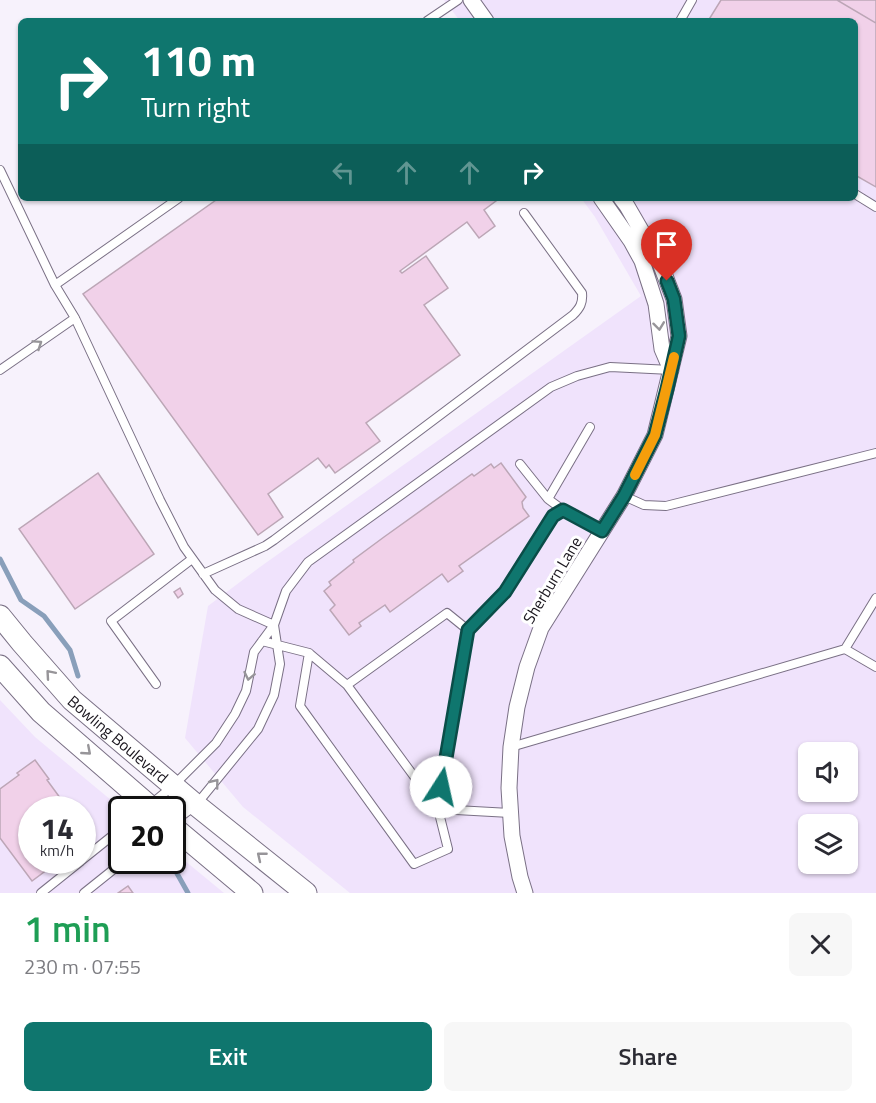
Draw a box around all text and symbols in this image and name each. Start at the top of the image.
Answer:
text: 110 m [141,28,256,92]
icon: right [42,42,120,120]
text: Turn right [141,86,250,127]
icon: left [327,156,360,189]
icon: ahead [390,156,423,189]
icon: ahead [453,156,486,189]
icon: right [516,156,549,189]
pin [641,219,692,281]
icon: arrive [650,228,683,261]
one-way arrow [652,321,665,330]
one-way arrow [31,340,42,351]
street label: Sherburn Lane [517,532,587,628]
one-way arrow [46,671,57,681]
one-way arrow [243,671,256,681]
street label: Bowling Boulevard [62,689,174,789]
map controls [798,742,858,874]
button: sound [798,742,858,802]
one-way arrow [80,744,91,755]
position arrow [409,755,473,819]
one-way arrow [207,779,218,790]
speed limit sign: 20 [108,796,186,874]
text: 14 [40,805,74,851]
button: layers [798,814,858,874]
text: km/h [40,839,74,862]
one-way arrow [256,853,267,864]
text: 1 min [24,901,111,956]
button: close [789,913,852,976]
text: 230 m · 07:55 [24,951,141,982]
button: Exit [24,1022,432,1091]
button: Share [444,1022,852,1091]

